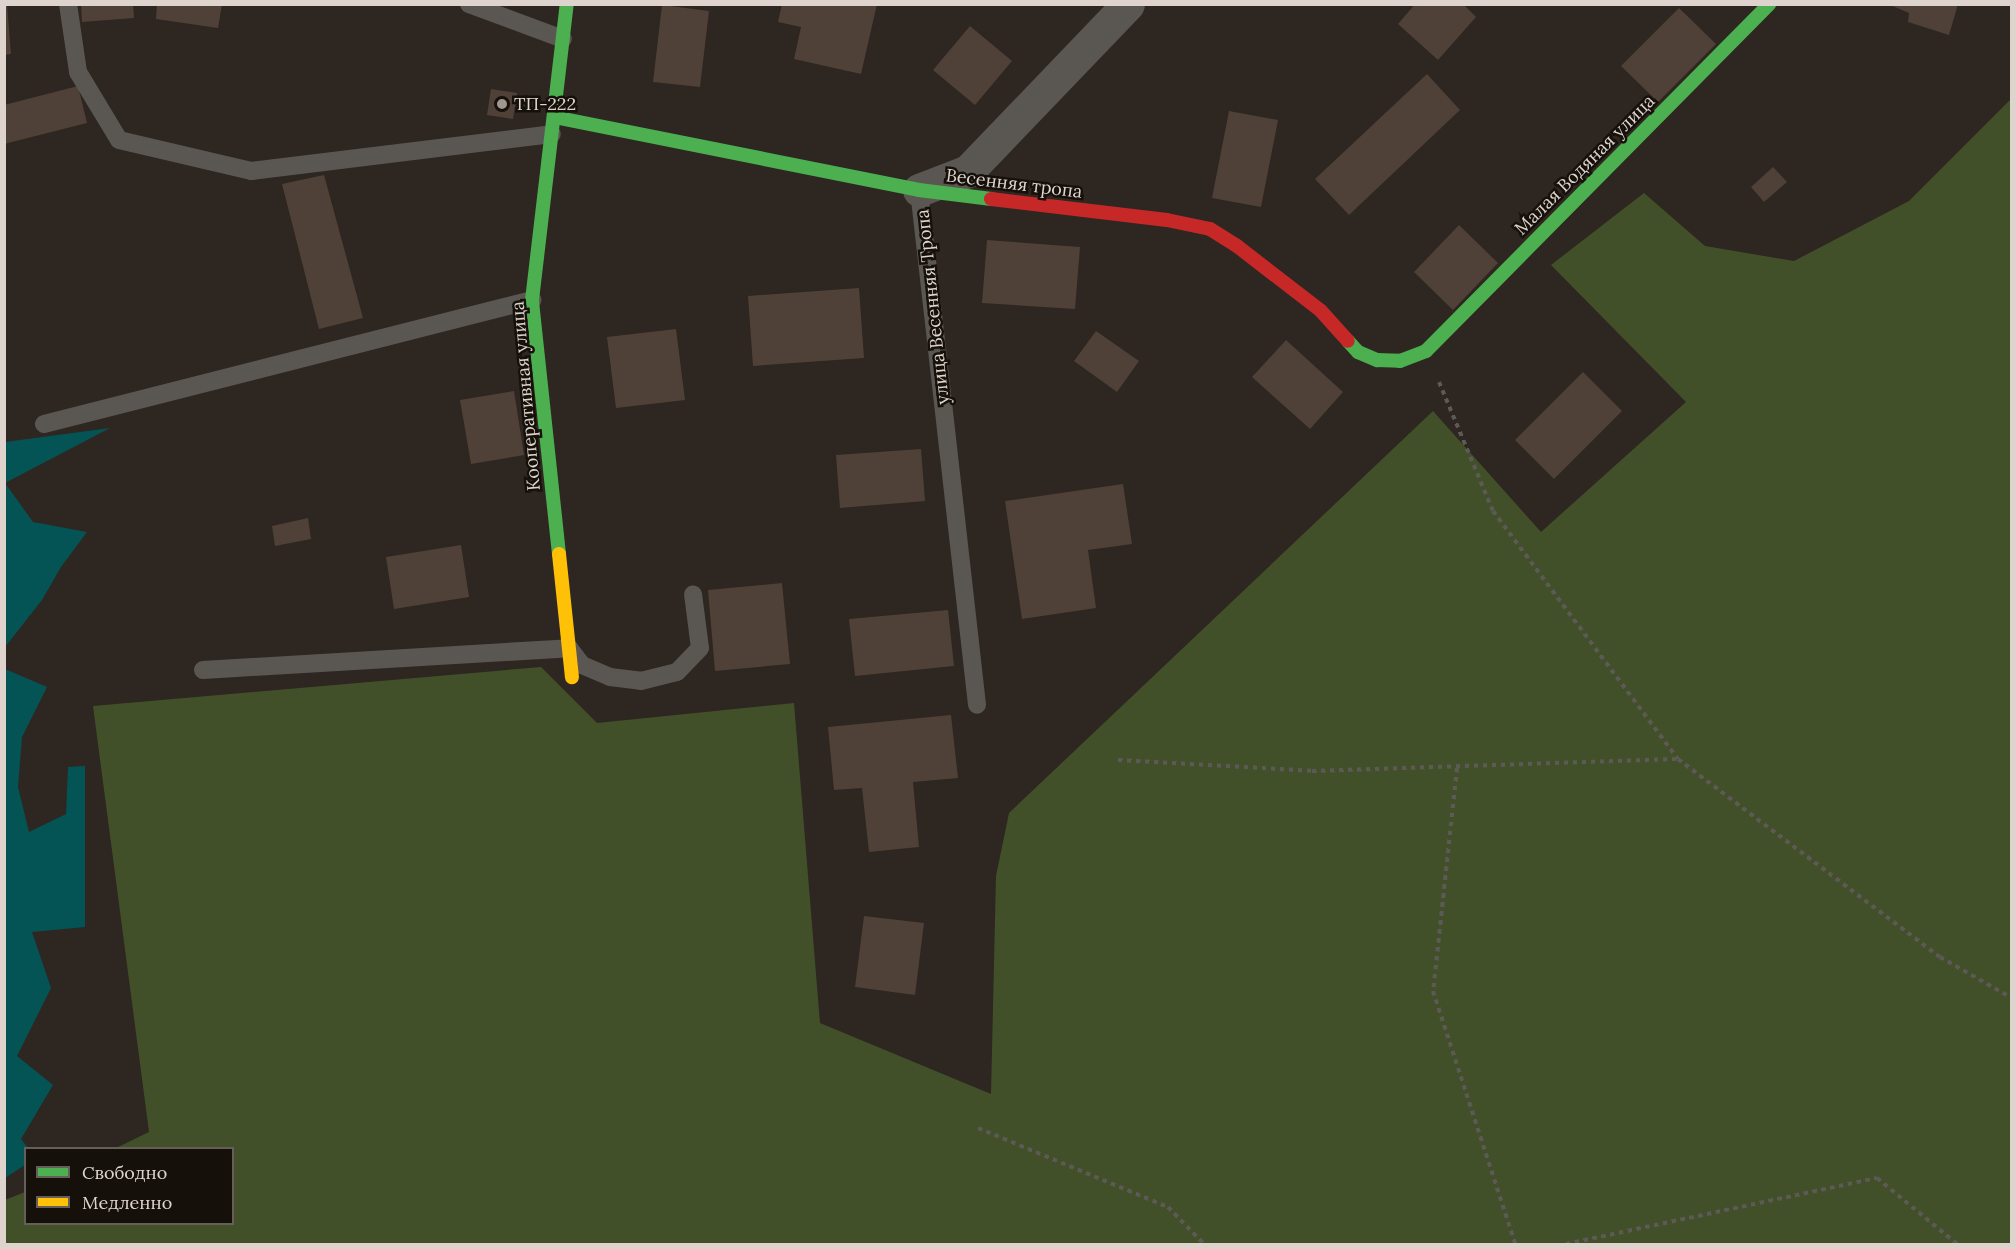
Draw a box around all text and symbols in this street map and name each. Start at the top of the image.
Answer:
street label: Малая Водяная улица [1510,90,1660,240]
place label: ТП-222 [514,93,576,115]
marker: ТП-222 [495,97,509,111]
street label: Весенняя тропа [945,165,1083,203]
street label: улица Весенняя Тропа [912,208,954,406]
street label: Кооперативная улица [507,300,545,492]
legend [24,1147,234,1225]
text: Свободно [82,1161,167,1184]
text: Медленно [82,1191,172,1214]

